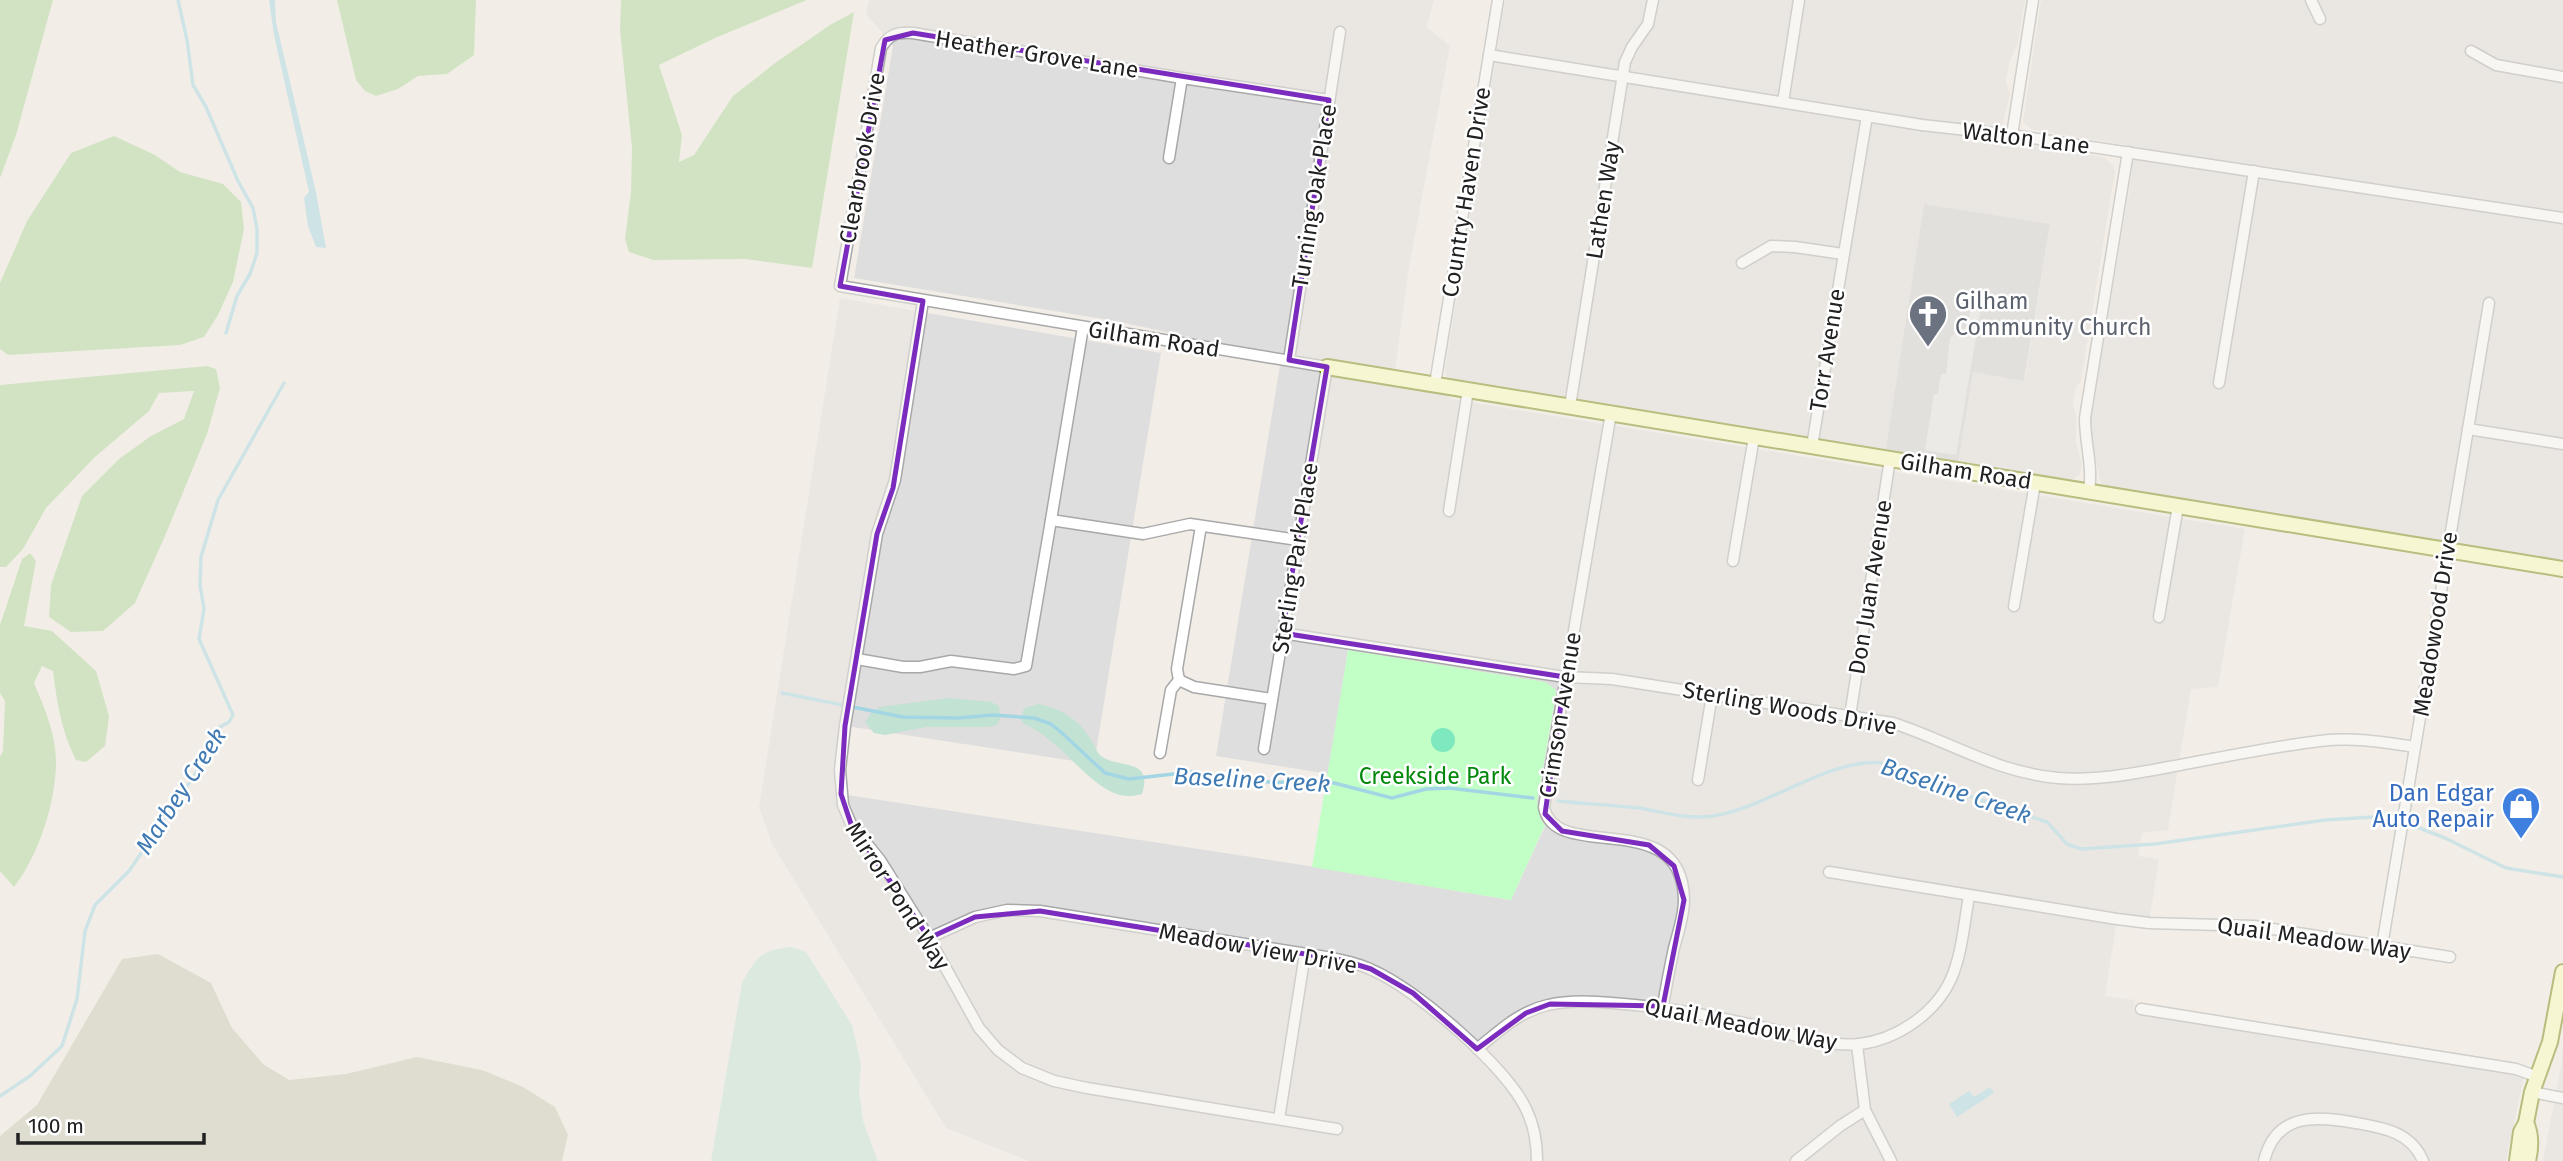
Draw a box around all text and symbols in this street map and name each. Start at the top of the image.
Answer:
street label: Heather Grove Lane [933,24,1141,84]
street label: Clearbrook Drive [833,70,891,246]
street label: Country Haven Drive [1436,85,1496,299]
street label: Turning Oak Place [1286,102,1342,290]
street label: Walton Lane [1961,116,2091,160]
street label: Lathen Way [1580,138,1626,261]
street label: Torr Avenue [1803,286,1851,414]
place label: Gilham Community Church [1955,287,2151,341]
church icon: Gilham Community Church [1907,293,1949,348]
street label: Gilham Road [1086,315,1222,363]
street label: Gilham Road [1898,447,2034,495]
street label: Sterling Park Place [1266,460,1324,656]
street label: Don Juan Avenue [1842,498,1898,676]
street label: Meadowood Drive [2407,529,2463,719]
street label: Crimson Avenue [1533,630,1587,800]
street label: Sterling Woods Drive [1681,675,1899,741]
water label: Marbey Creek [130,723,232,859]
water label: Baseline Creek [1877,752,2035,830]
water label: Baseline Creek [1173,762,1331,798]
park label: Creekside Park [1359,762,1511,790]
place label: Dan Edgar Auto Repair [2373,779,2494,833]
shop icon: Dan Edgar Auto Repair [2500,785,2542,840]
street label: Mirror Pond Way [840,817,957,976]
street label: Quail Meadow Way [2215,911,2413,966]
street label: Meadow View Drive [1157,917,1359,979]
street label: Quail Meadow Way [1642,992,1840,1057]
scale bar [18,1102,203,1146]
text: 100 m [28,1113,84,1139]

